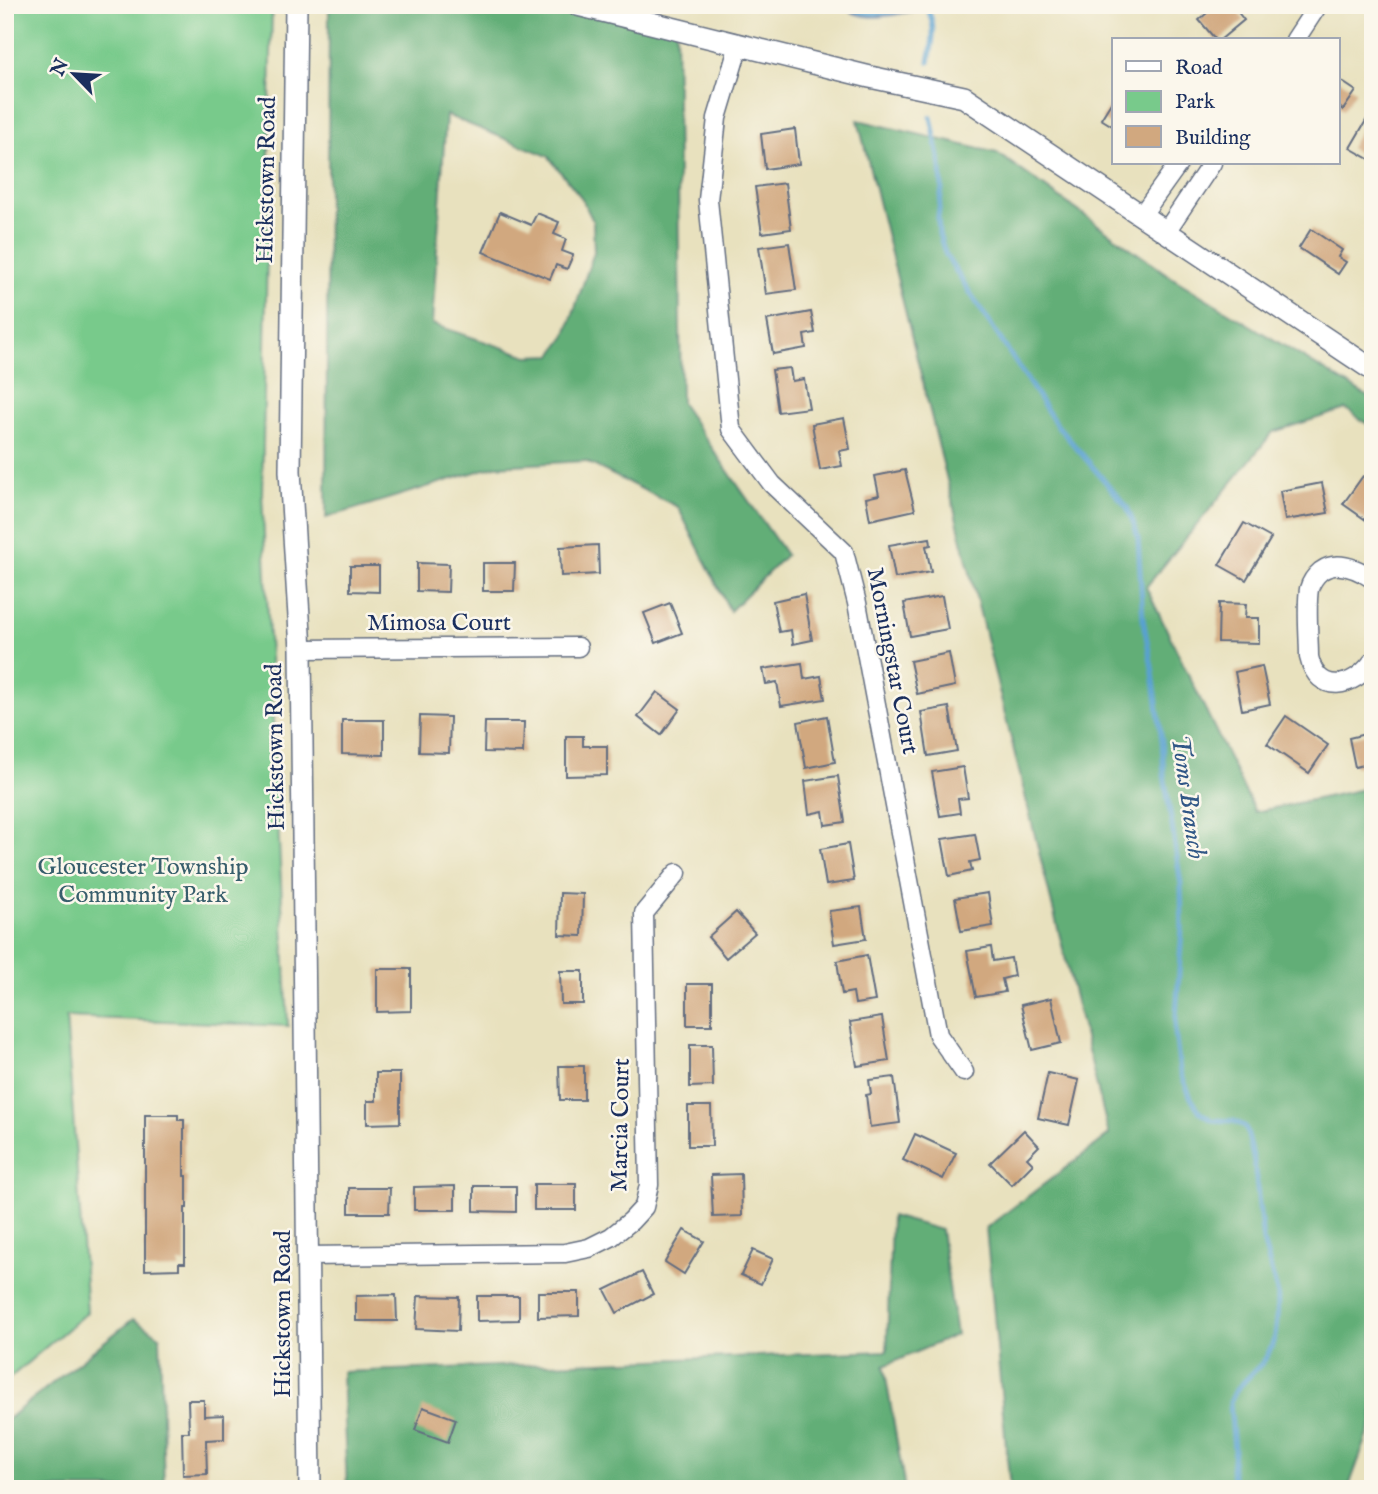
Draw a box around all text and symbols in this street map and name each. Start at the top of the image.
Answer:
north arrow [38,38,108,108]
legend [1112,38,1340,164]
text: N [46,55,75,81]
text: Road [1175,55,1223,82]
text: Park [1175,89,1216,116]
street label: Hickstown Road [250,96,284,264]
text: Building [1175,125,1251,152]
street label: Morningstar Court [859,565,925,757]
street label: Mimosa Court [367,608,511,639]
street label: Hickstown Road [259,663,293,831]
water label: Toms Branch [1163,733,1213,861]
park label: Gloucester Township Community Park [38,852,248,911]
street label: Marcia Court [604,1058,638,1192]
street label: Hickstown Road [268,1230,299,1398]

